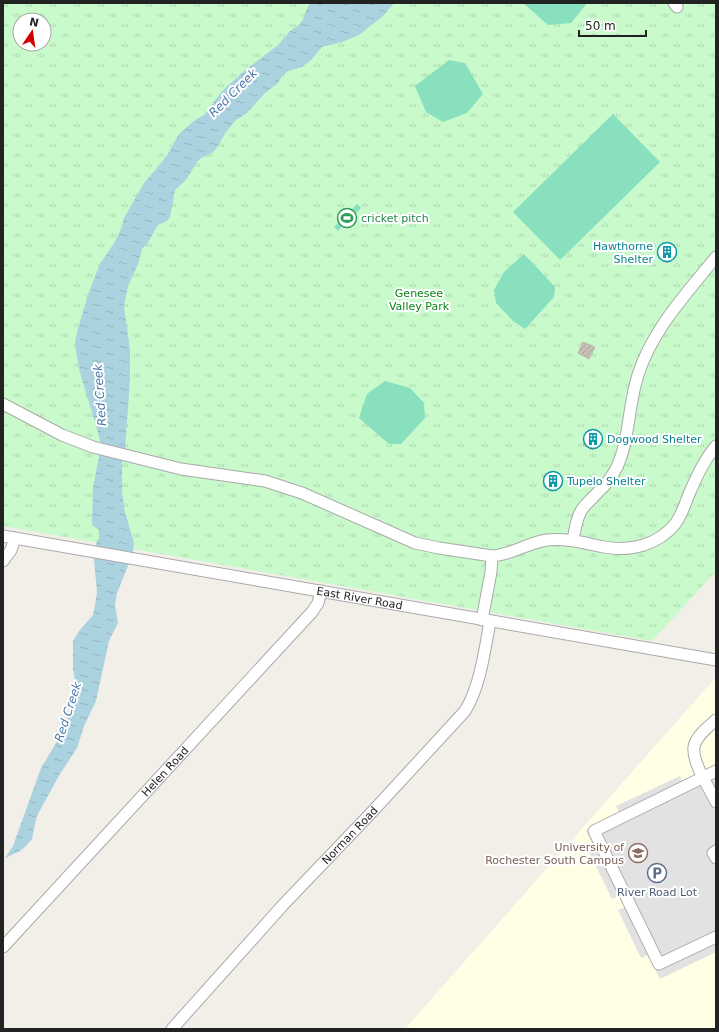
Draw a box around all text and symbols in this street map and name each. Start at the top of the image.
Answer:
north arrow [12,12,52,52]
scale bar [579,12,646,38]
text: N [28,15,40,30]
text: 50 m [585,19,616,33]
water label: Red Creek [206,65,261,120]
sports icon: cricket pitch [336,207,358,229]
place label: cricket pitch [361,212,429,225]
place label: Hawthorne Shelter [593,240,653,266]
building icon: Hawthorne Shelter [656,241,678,263]
park label: Genesee Valley Park [389,287,450,313]
water label: Red Creek [91,362,109,427]
building icon: Dogwood Shelter [582,428,604,450]
place label: Dogwood Shelter [607,433,702,446]
building icon: Tupelo Shelter [542,470,564,492]
place label: Tupelo Shelter [566,475,646,488]
street label: East River Road [316,584,404,612]
water label: Red Creek [52,679,85,744]
street label: Helen Road [139,744,191,799]
street label: Norman Road [319,804,380,867]
place label: University of Rochester South Campus [485,841,625,867]
school or university icon: University of Rochester South Campus [627,842,649,864]
parking icon: River Road Lot [646,862,668,884]
place label: River Road Lot [617,886,698,899]

